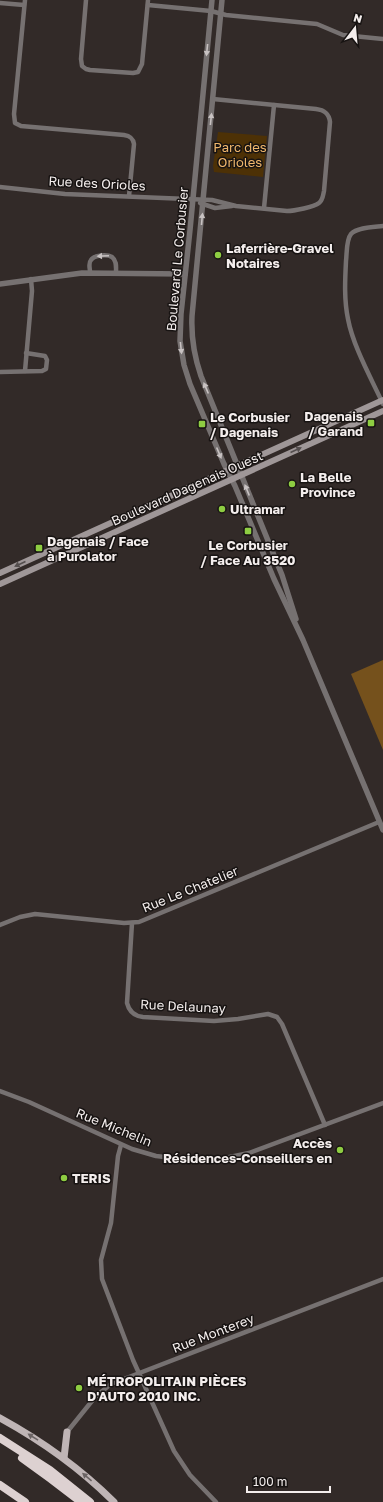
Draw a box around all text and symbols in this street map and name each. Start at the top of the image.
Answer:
north arrow [335,8,375,48]
text: N [352,11,364,25]
one-way arrow [204,44,211,56]
one-way arrow [208,113,215,125]
park label: Parc des Orioles [213,139,267,170]
street label: Rue des Orioles [48,172,146,194]
street label: Boulevard Le Corbusier [163,186,191,332]
one-way arrow [199,213,205,225]
place label: Laferrière-Gravel Notaires [226,240,334,271]
marker: Laferrière-Gravel Notaires [213,250,223,260]
one-way arrow [97,253,109,260]
one-way arrow [178,342,184,354]
one-way arrow [202,382,209,394]
place label: Dagenais / Garand [304,408,363,439]
place label: Le Corbusier / Dagenais [210,409,290,440]
marker: Dagenais / Garand [366,418,376,428]
marker: Le Corbusier / Dagenais [197,419,207,429]
street label: Boulevard Dagenais Ouest [109,447,265,529]
one-way arrow [217,447,223,459]
one-way arrow [291,447,302,453]
place label: La Belle Province [300,469,356,500]
marker: La Belle Province [287,479,297,489]
one-way arrow [243,483,249,495]
place label: Ultramar [230,501,285,517]
marker: Ultramar [217,504,227,514]
marker: Le Corbusier / Face Au 3520 [243,526,253,536]
place label: Dagenais / Face à Purolator [47,533,149,564]
place label: Le Corbusier / Face Au 3520 [200,537,296,568]
marker: Dagenais / Face à Purolator [34,543,44,553]
one-way arrow [14,561,25,567]
street label: Rue Le Chatelier [140,862,240,916]
street label: Rue Delaunay [140,996,227,1016]
street label: Rue Michelin [74,1105,154,1149]
place label: Accès Résidences-Conseillers en [163,1135,332,1166]
marker: Accès Résidences-Conseillers en [335,1145,345,1155]
place label: TERIS [72,1170,111,1186]
marker: TERIS [59,1173,69,1183]
street label: Rue Monterey [170,1310,257,1356]
place label: MÉTROPOLITAIN PIÈCES D'AUTO 2010 INC. [87,1373,247,1404]
marker: MÉTROPOLITAIN PIÈCES D'AUTO 2010 INC. [74,1383,84,1393]
one-way arrow [27,1433,39,1440]
scale bar [247,1468,330,1494]
one-way arrow [82,1473,93,1482]
text: 100 m [253,1474,287,1489]

